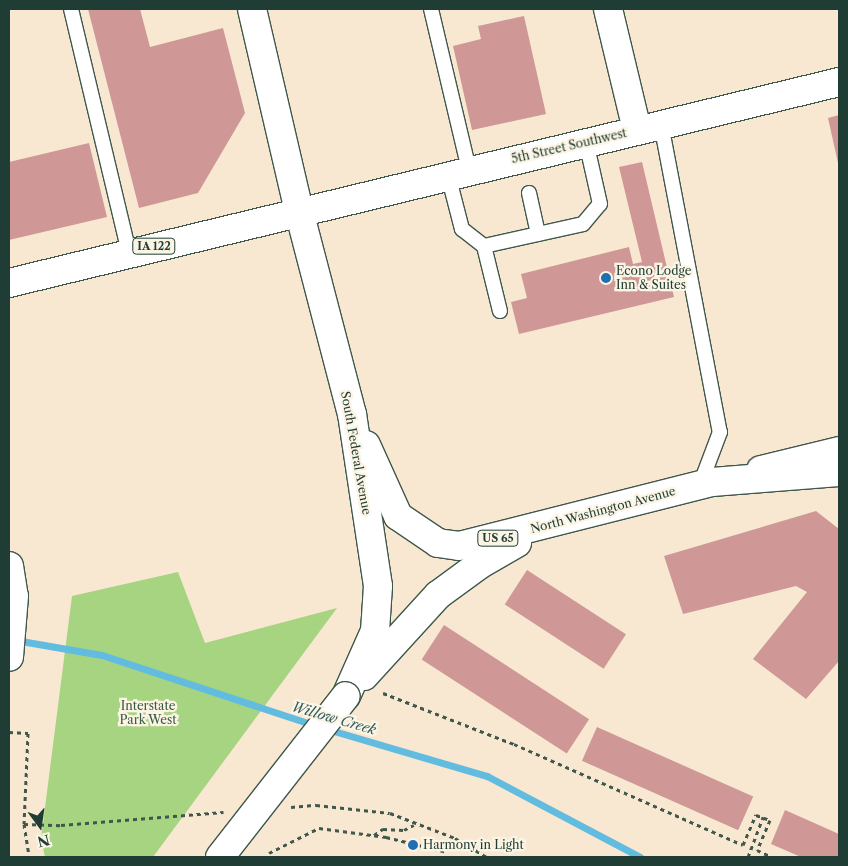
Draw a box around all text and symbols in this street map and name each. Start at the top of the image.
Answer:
street label: 5th Street Southwest [510,126,628,166]
road number: IA 122 [132,238,176,255]
place label: Econo Lodge Inn & Suites [616,264,692,292]
marker: Econo Lodge Inn & Suites [600,272,612,284]
street label: South Federal Avenue [338,390,374,516]
street label: North Washington Avenue [528,484,678,536]
road number: US 65 [477,530,519,546]
water label: Willow Creek [290,698,378,738]
park label: Interstate Park West [119,699,177,727]
north arrow [15,801,65,851]
text: N [36,830,52,851]
place label: Harmony in Light [423,838,524,852]
marker: Harmony in Light [407,839,419,851]

